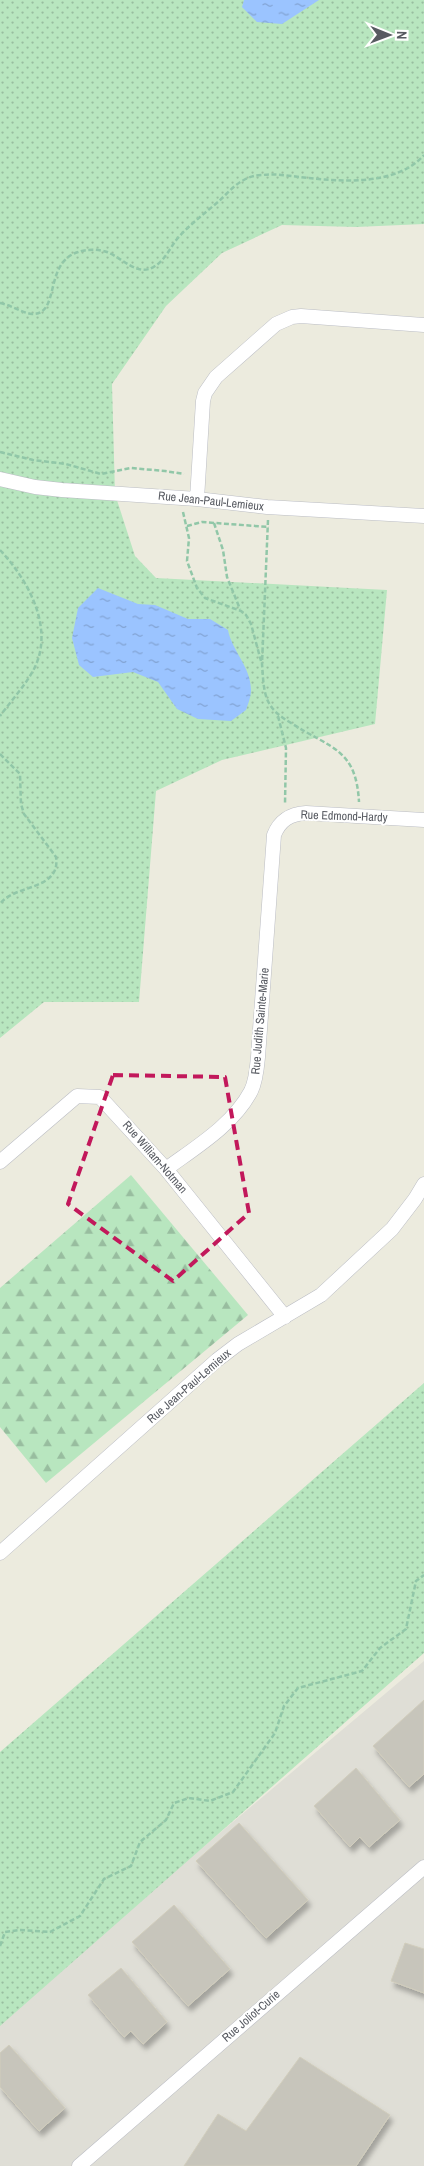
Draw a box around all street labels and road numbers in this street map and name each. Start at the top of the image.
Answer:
street label: Rue Jean-Paul-Lemieux [157,487,265,515]
street label: Rue Edmond-Hardy [300,806,388,826]
street label: Rue Judith Sainte-Marie [247,967,273,1075]
street label: Rue William-Notman [119,1117,191,1197]
street label: Rue Jean-Paul-Lemieux [144,1345,234,1427]
street label: Rue Joliot-Curie [219,1986,283,2046]

